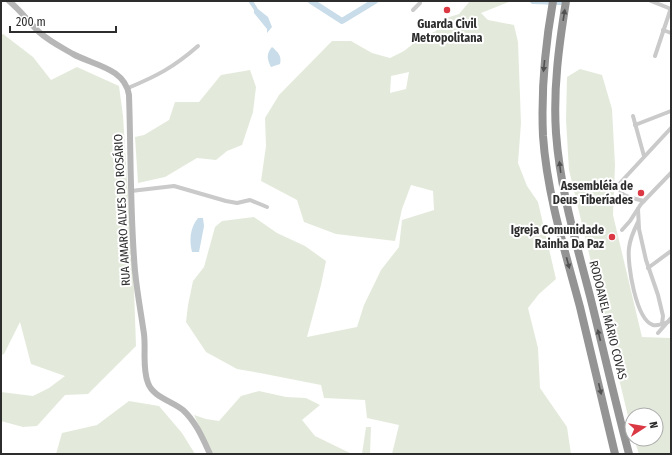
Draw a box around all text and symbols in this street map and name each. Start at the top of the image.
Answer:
marker: Guarda Civil Metropolitana [442,5,452,15]
scale bar [10,8,116,34]
one-way arrow [561,9,567,21]
text: 200 m [16,15,46,29]
place label: Guarda Civil Metropolitana [411,17,483,45]
one-way arrow [541,60,547,72]
street label: RUA AMARO ALVES DO ROSÁRIO [110,134,133,286]
one-way arrow [557,161,563,173]
place label: Assembléia de Deus Tiberíades [553,179,634,207]
marker: Assembléia de Deus Tiberíades [636,188,646,198]
place label: Igreja Comunidade Rainha Da Paz [511,223,604,251]
marker: Igreja Comunidade Rainha Da Paz [607,232,617,242]
one-way arrow [565,258,571,270]
street label: RODOANEL MÁRIO COVAS [586,259,631,381]
one-way arrow [596,328,602,341]
one-way arrow [597,383,603,396]
north arrow [624,407,664,447]
text: N [646,420,660,430]

